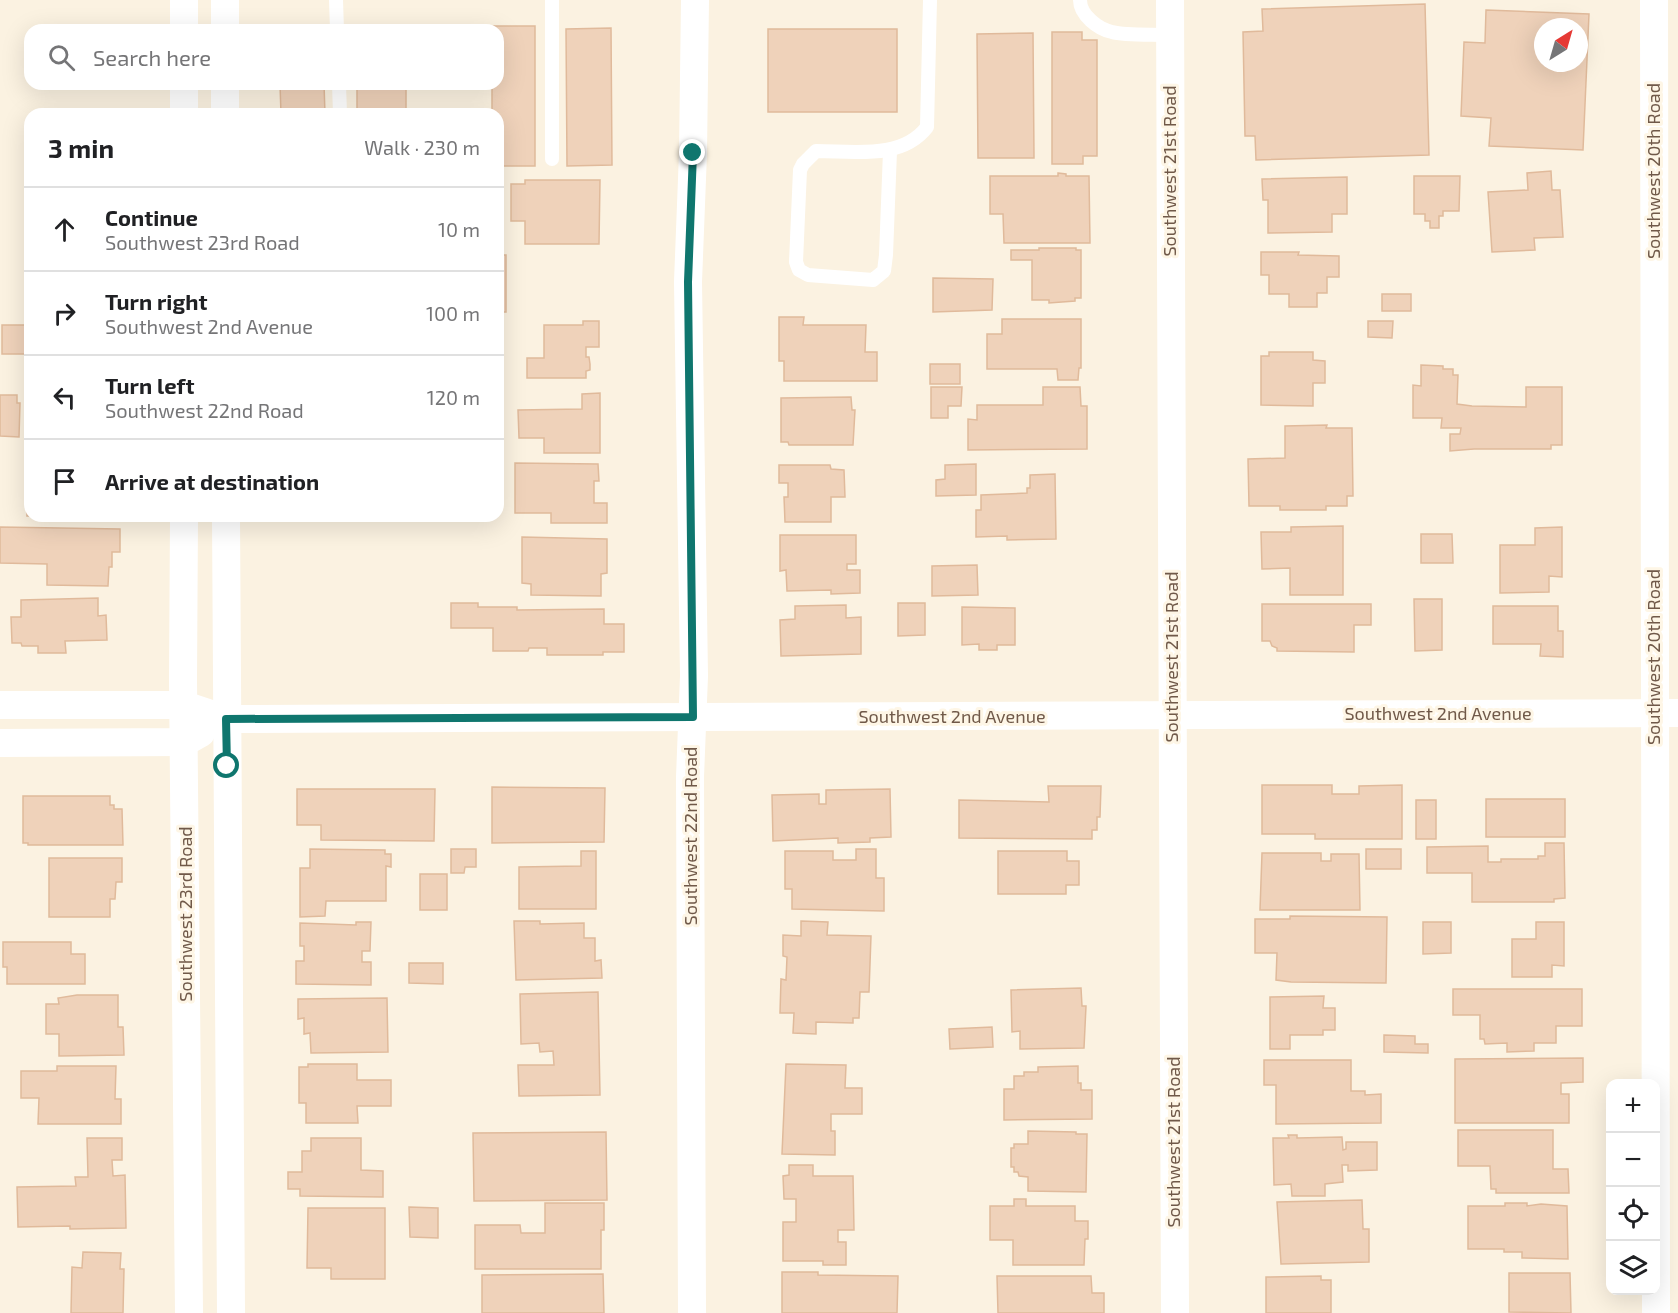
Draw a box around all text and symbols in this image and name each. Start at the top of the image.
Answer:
north arrow [1534,18,1588,72]
search box [24,24,504,90]
icon: search [45,41,78,74]
text: Search here [93,44,211,70]
street label: Southwest 20th Road [1642,83,1664,259]
street label: Southwest 21st Road [1158,85,1180,257]
text: 3 min [48,132,114,163]
text: Walk · 230 m [364,135,480,159]
route end [679,139,705,165]
text: Continue [105,204,198,230]
icon: ahead [48,213,81,246]
text: 10 m [438,217,480,241]
text: Southwest 23rd Road [105,230,300,254]
text: Turn right [105,288,207,314]
icon: right [48,297,81,330]
text: 100 m [426,301,480,325]
text: Southwest 2nd Avenue [105,314,313,338]
text: Turn left [105,372,194,398]
icon: left [48,381,81,414]
text: 120 m [427,385,480,409]
text: Southwest 22nd Road [105,398,304,422]
icon: arrive [48,465,81,498]
text: Arrive at destination [105,468,319,494]
street label: Southwest 20th Road [1642,569,1664,745]
street label: Southwest 21st Road [1160,571,1182,743]
street label: Southwest 2nd Avenue [1344,702,1532,724]
street label: Southwest 2nd Avenue [858,705,1046,727]
street label: Southwest 22nd Road [679,747,701,925]
route start [213,752,239,778]
street label: Southwest 23rd Road [174,826,196,1002]
street label: Southwest 21st Road [1162,1056,1184,1228]
map controls [1606,1079,1660,1295]
button: + [1606,1079,1660,1133]
button: − [1606,1133,1660,1187]
button: locate [1606,1187,1660,1241]
button: layers [1606,1241,1660,1295]

